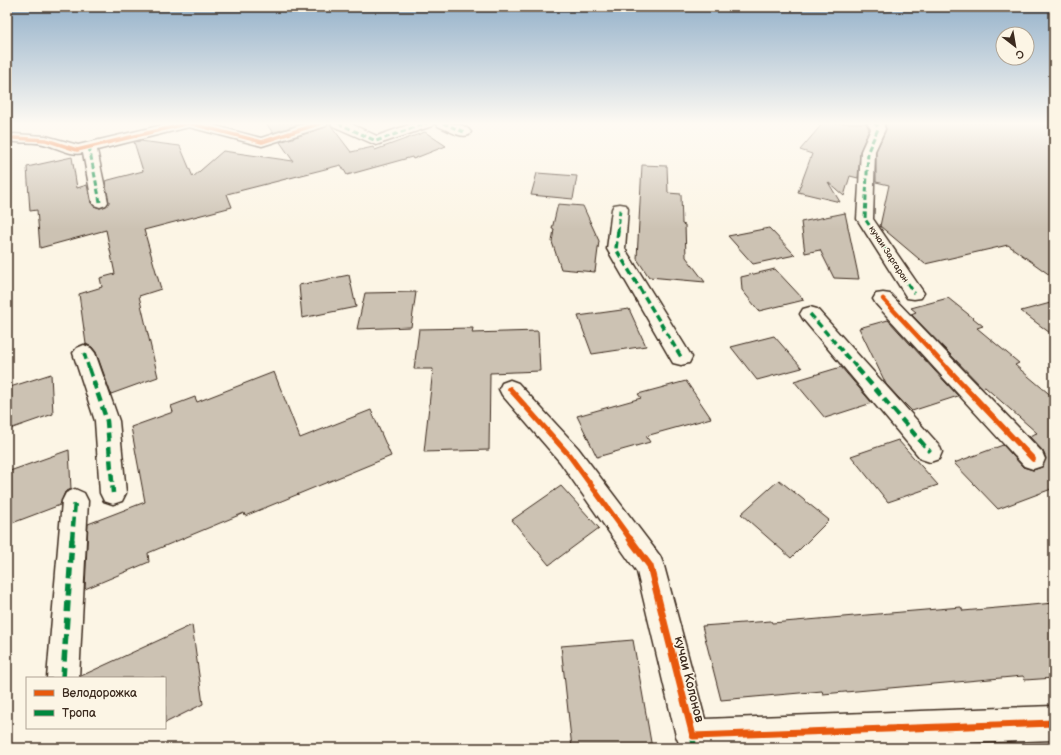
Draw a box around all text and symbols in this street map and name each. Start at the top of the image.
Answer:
north arrow [995,26,1035,66]
text: С [1013,47,1027,62]
street label: кучаи Заргарон [866,224,911,285]
street label: кучаи Колонов [671,634,708,724]
legend [26,677,166,729]
text: Велодорожка [62,686,137,701]
text: Тропа [62,706,96,721]

